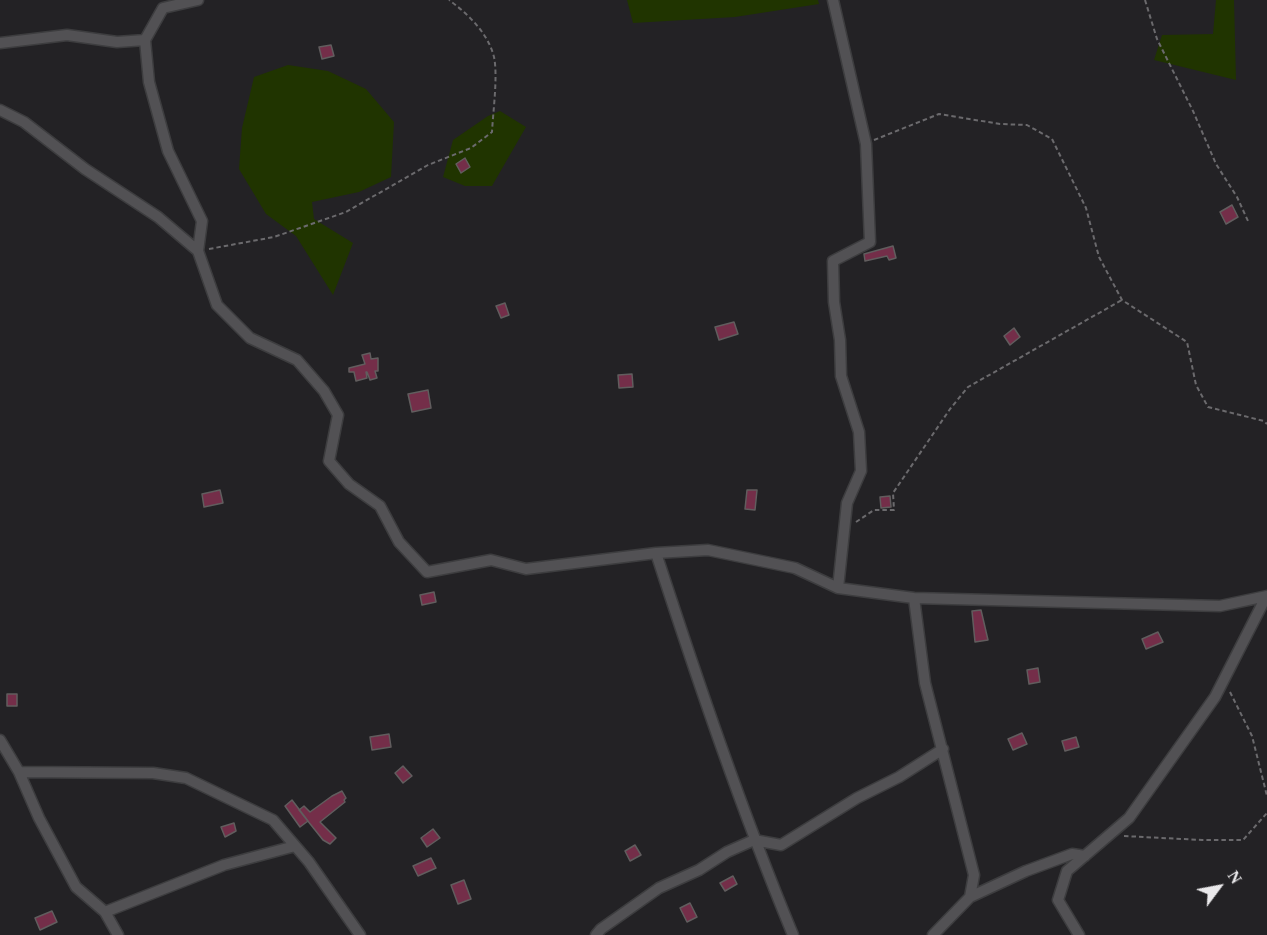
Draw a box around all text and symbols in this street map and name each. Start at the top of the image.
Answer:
north arrow [1189,857,1249,917]
text: N [1224,868,1245,887]

